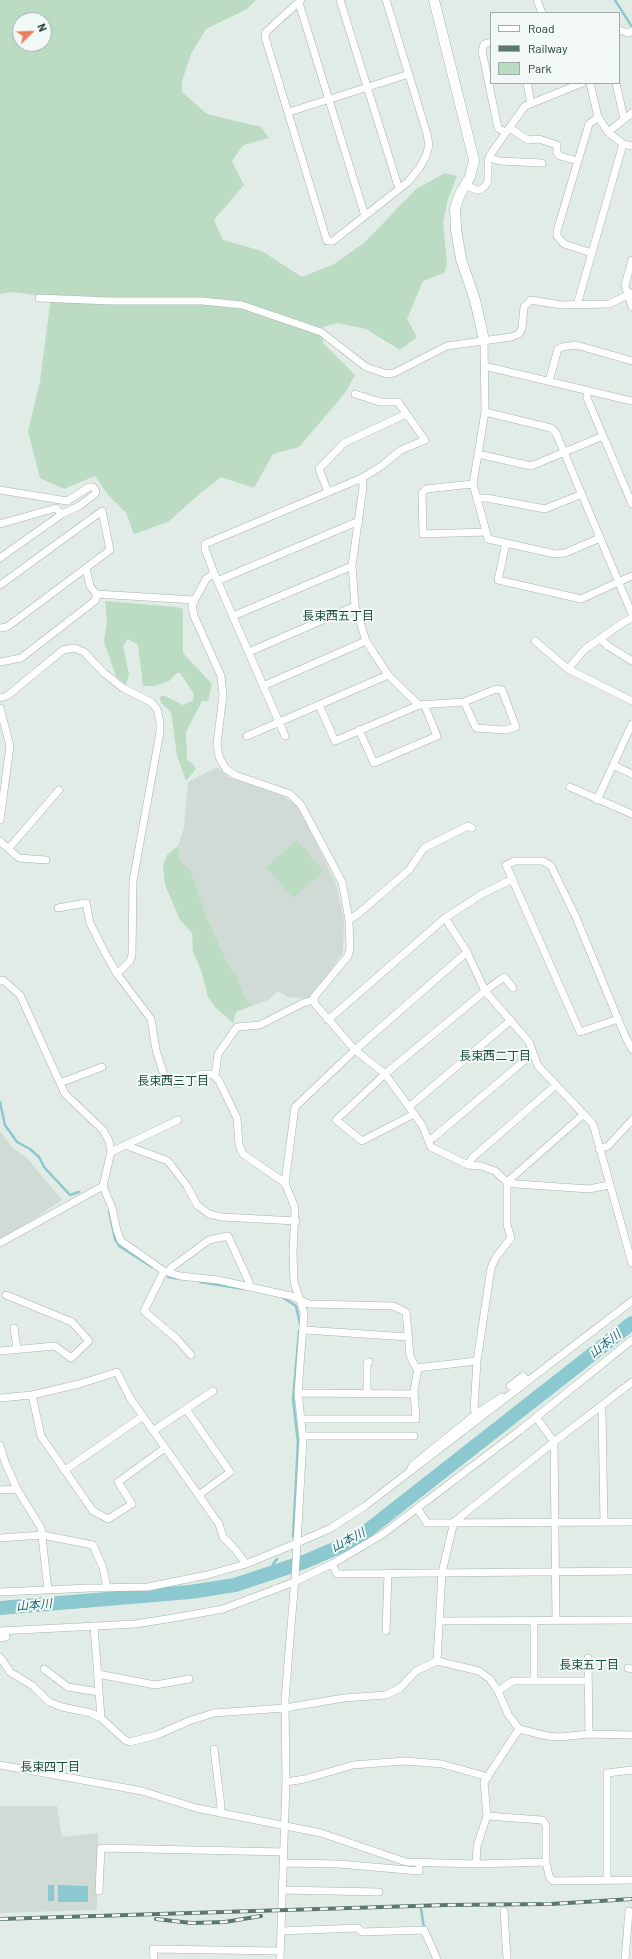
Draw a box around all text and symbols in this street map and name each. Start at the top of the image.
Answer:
north arrow [12,12,52,52]
legend [490,12,620,84]
text: Road [528,21,555,35]
text: N [35,22,50,33]
text: Railway [528,41,567,55]
text: Park [528,61,552,75]
district label: 長束西五丁目 [302,609,374,623]
district label: 長束西二丁目 [459,1049,531,1063]
district label: 長束西三丁目 [137,1074,209,1088]
water label: 山本川 [586,1327,624,1361]
water label: 山本川 [329,1525,367,1555]
water label: 山本川 [15,1596,53,1614]
district label: 長束五丁目 [559,1658,619,1672]
district label: 長束四丁目 [20,1760,80,1774]

